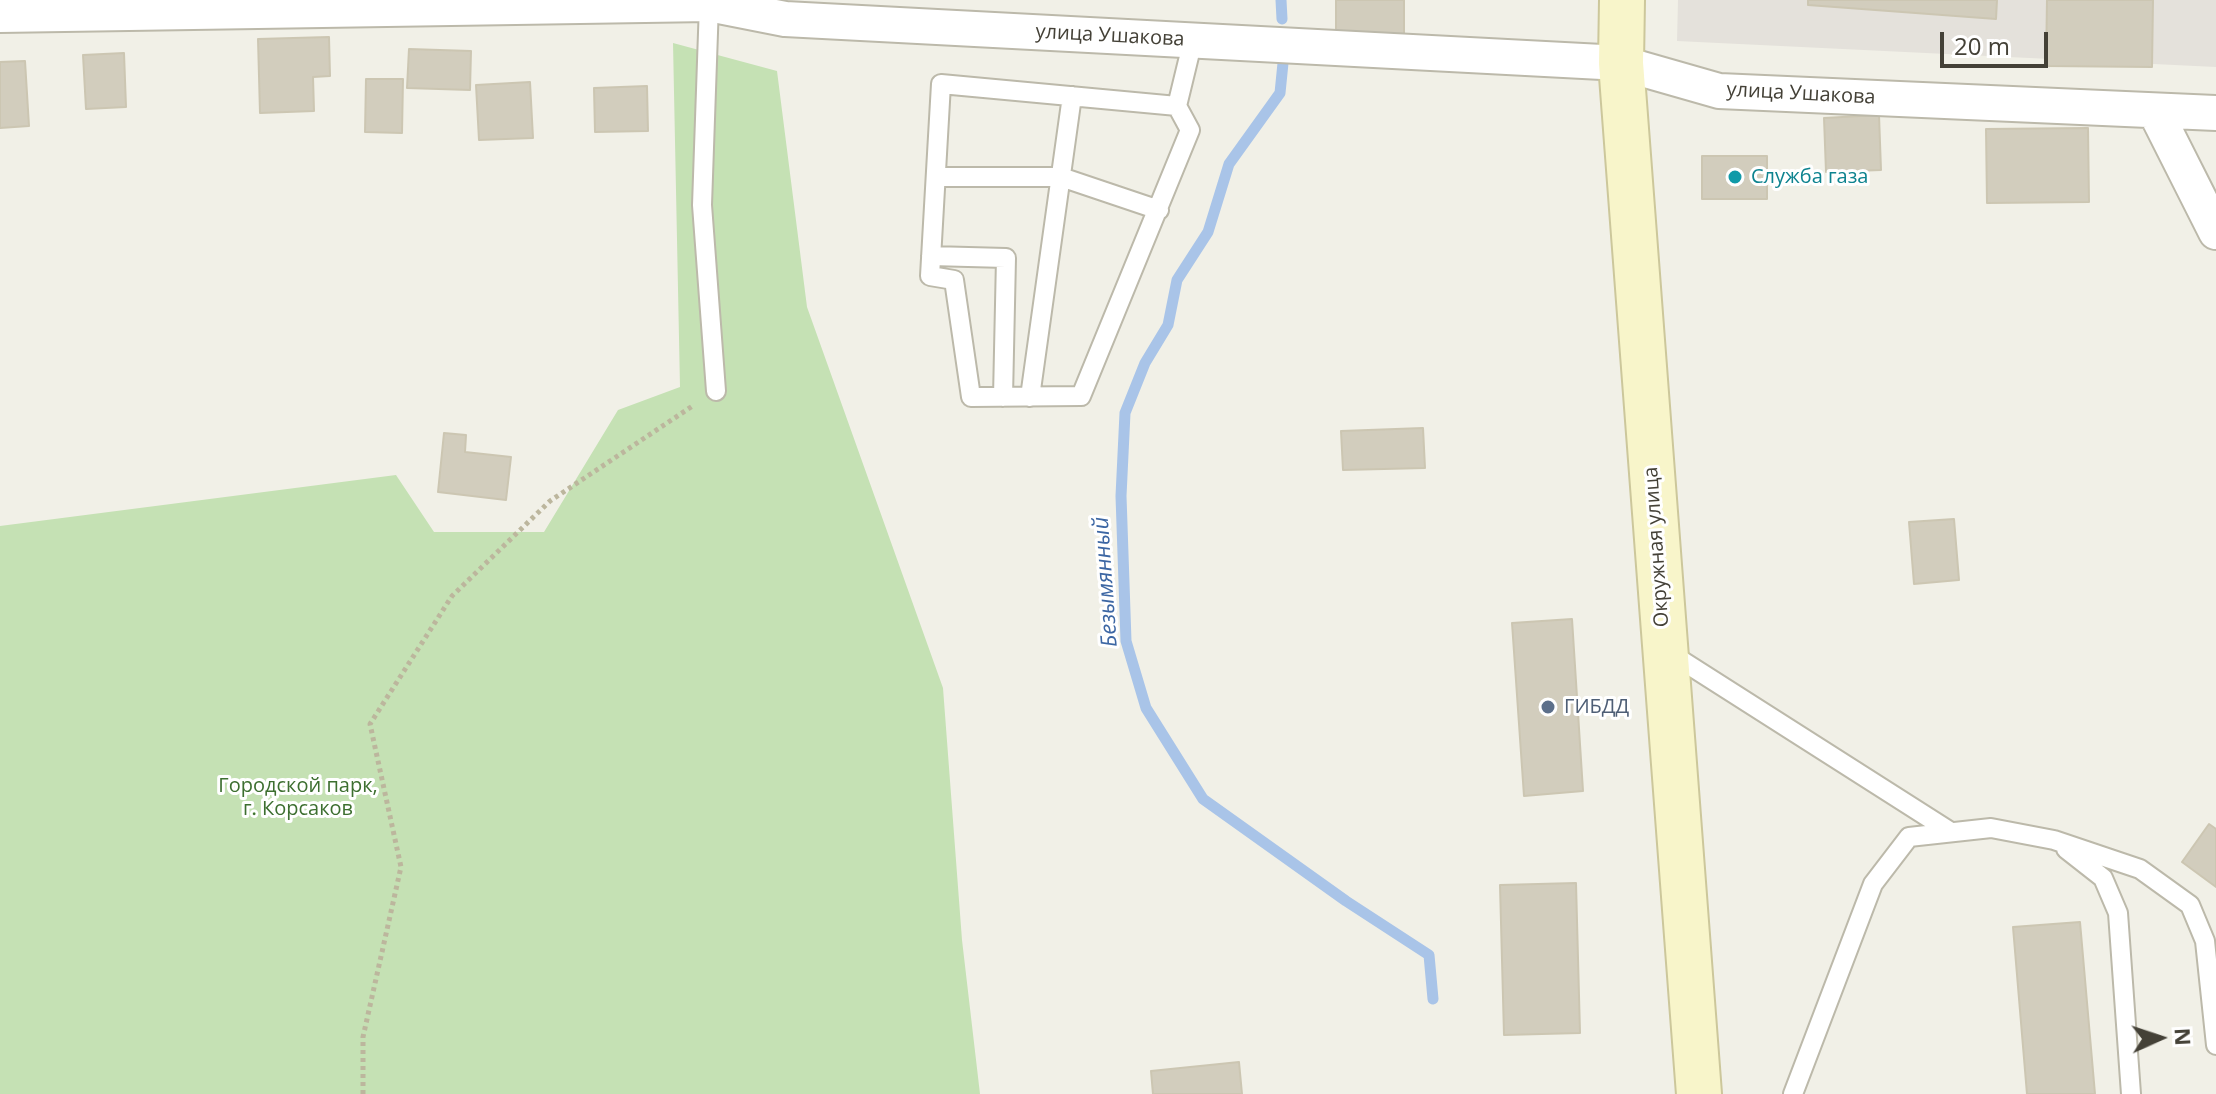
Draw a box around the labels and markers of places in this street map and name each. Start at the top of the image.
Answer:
place label: Служба газа [1751,165,1868,189]
marker: Служба газа [1726,168,1744,186]
place label: ГИБДД [1564,695,1629,719]
marker: ГИБДД [1539,698,1557,716]

